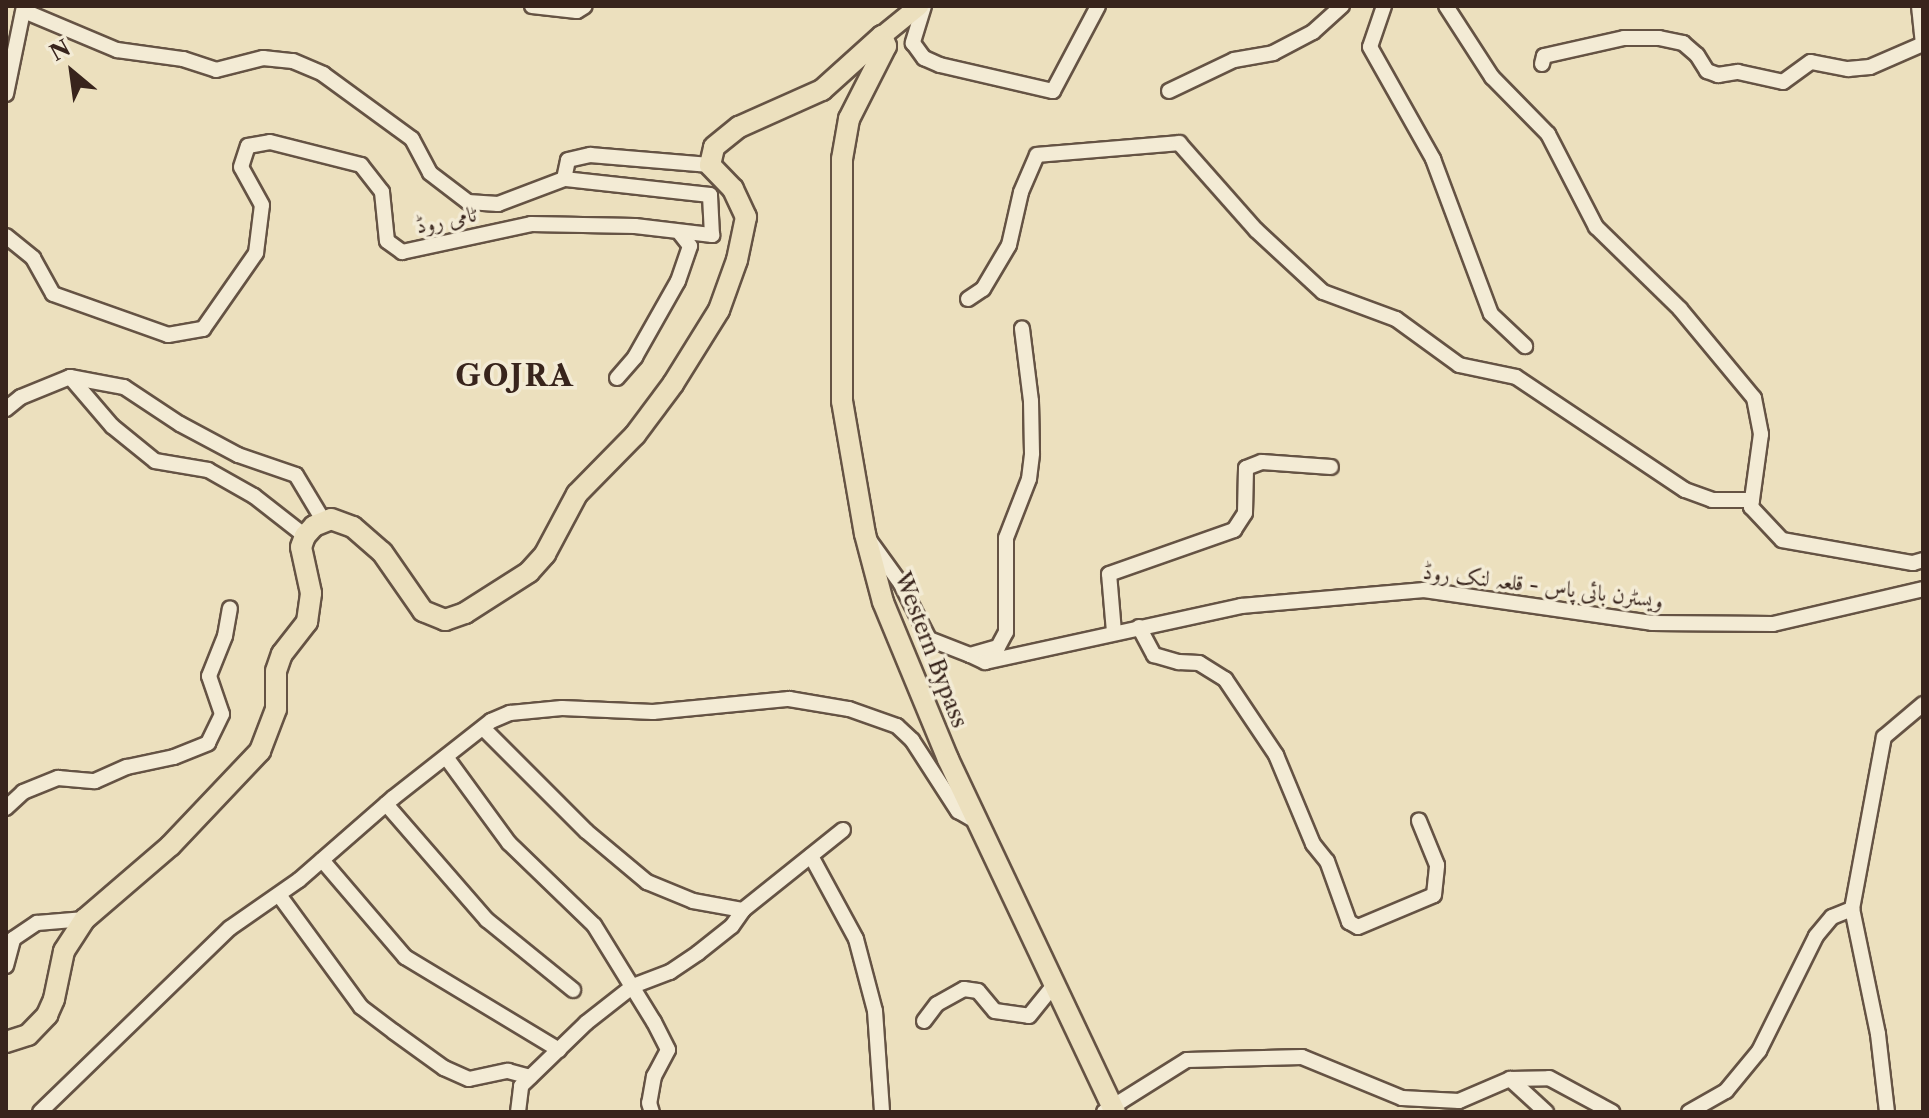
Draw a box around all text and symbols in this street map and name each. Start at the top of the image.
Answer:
north arrow [32,32,112,112]
text: N [45,34,75,67]
street label: ٹامی روڈ [413,201,479,239]
district label: GOJRA [455,358,575,394]
street label: ویسٹرن بائی پاس - قلعہ لنک روڈ [1421,558,1665,614]
street label: Western Bypass [889,568,973,732]

